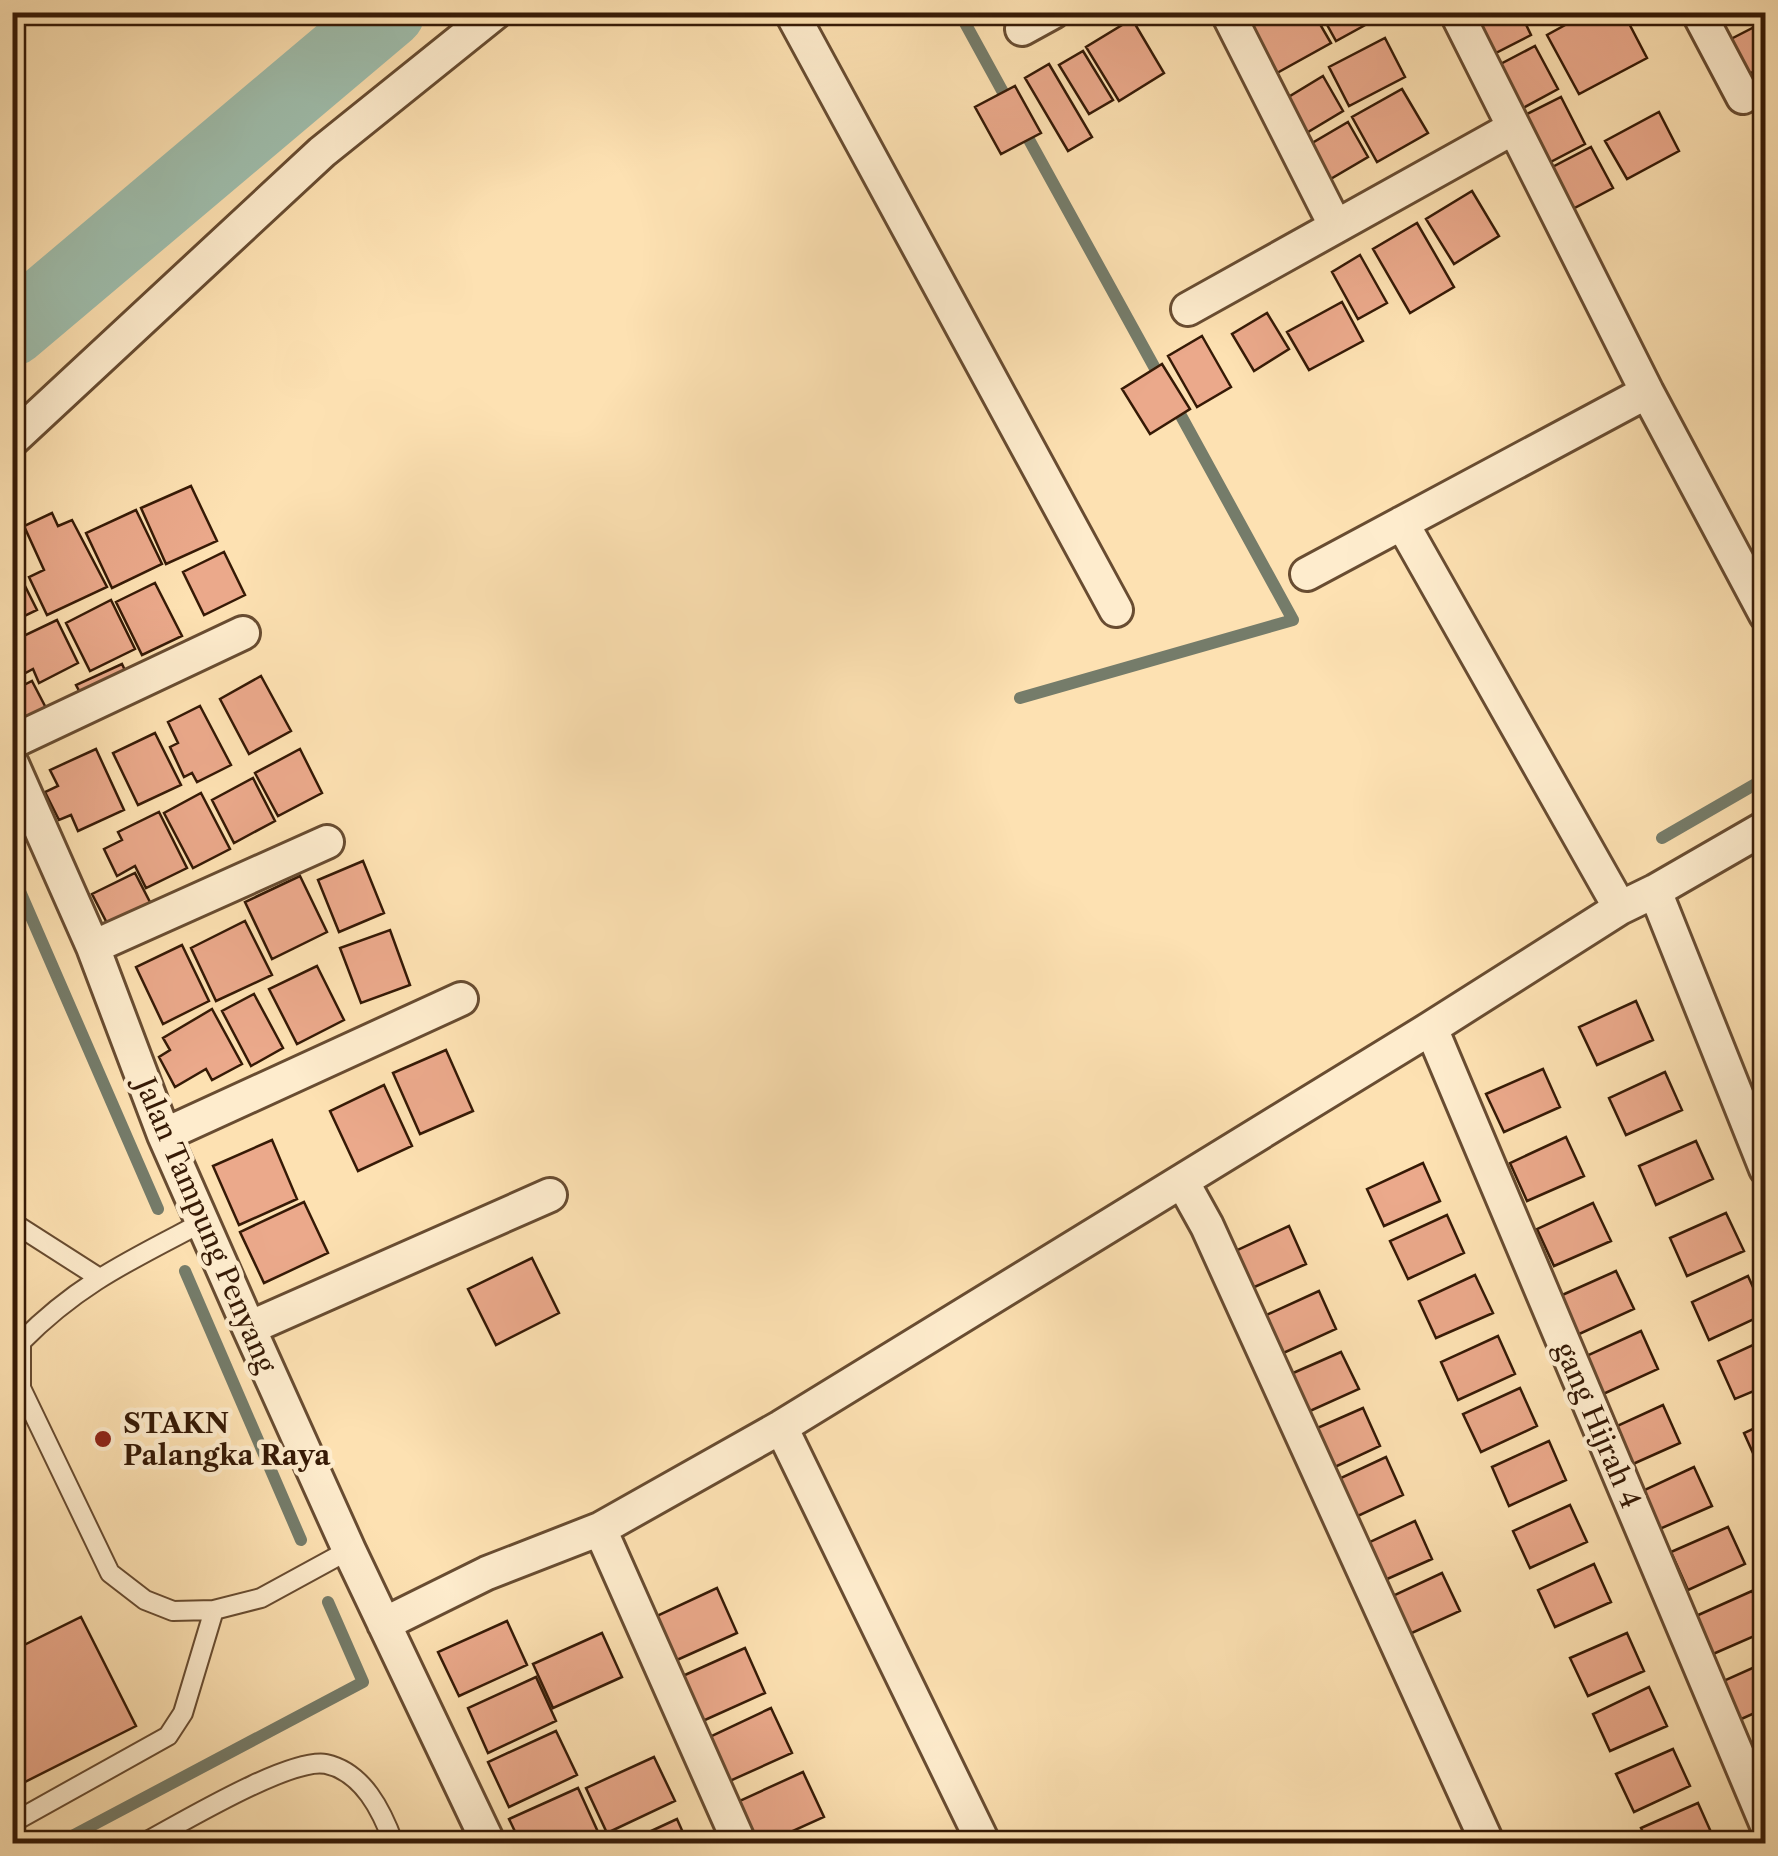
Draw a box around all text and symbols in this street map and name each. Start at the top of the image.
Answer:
street label: Jalan Tampung Penyang [127,1069,284,1378]
street label: gang Hijrah 4 [1548,1337,1648,1513]
place label: STAKN Palangka Raya [123,1406,331,1472]
marker: STAKN Palangka Raya [92,1428,114,1450]

